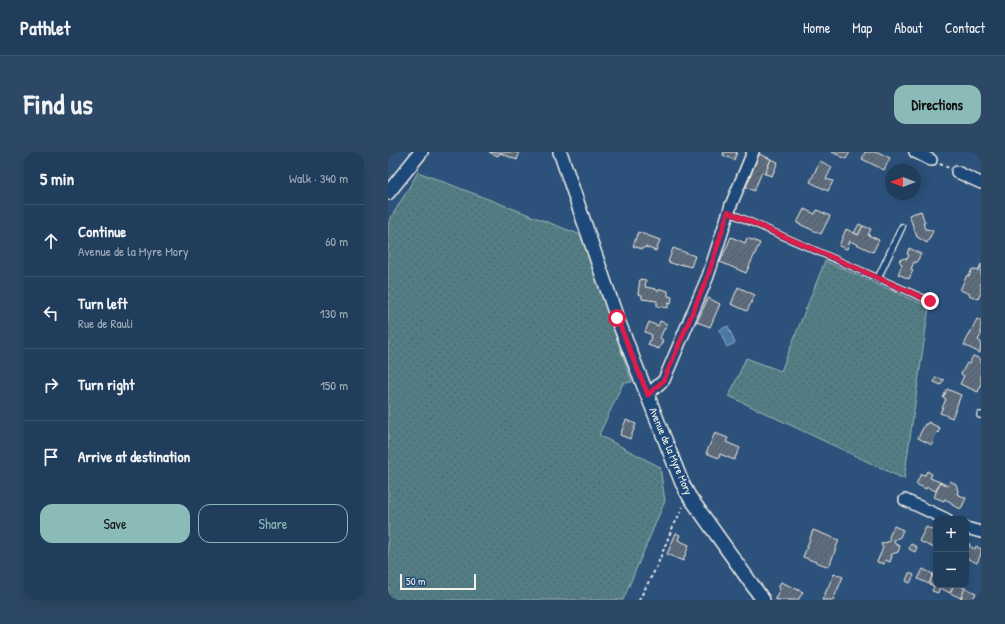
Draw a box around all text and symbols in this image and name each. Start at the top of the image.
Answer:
text: Pathlet [20,15,70,41]
text: Home [803,18,830,37]
text: Map [852,18,872,37]
text: About [894,18,923,37]
text: Contact [945,18,985,37]
text: Find us [24,85,93,123]
button: Directions [894,85,981,124]
north arrow [885,164,921,200]
text: 5 min [40,167,74,190]
text: Walk · 340 m [289,169,348,187]
text: Continue [78,221,126,242]
icon: ahead [40,230,62,252]
text: 60 m [325,232,348,250]
text: Avenue de la Myre Mory [78,242,189,260]
route end [921,292,939,310]
text: Turn left [78,293,128,314]
icon: left [40,302,62,324]
text: 130 m [320,304,348,322]
route start [608,309,626,327]
text: Rue de Rauli [78,314,133,332]
icon: right [40,374,62,396]
text: Turn right [78,374,134,395]
text: 150 m [320,376,348,394]
street label: Avenue de la Myre Mory [646,405,696,497]
icon: arrive [40,446,62,468]
text: Arrive at destination [78,446,190,467]
button: Save [40,504,190,543]
button: Share [198,504,348,543]
map controls [933,516,969,588]
button: + [933,516,969,552]
button: − [933,552,969,588]
scale bar [400,572,476,591]
text: 50 m [406,574,426,588]

